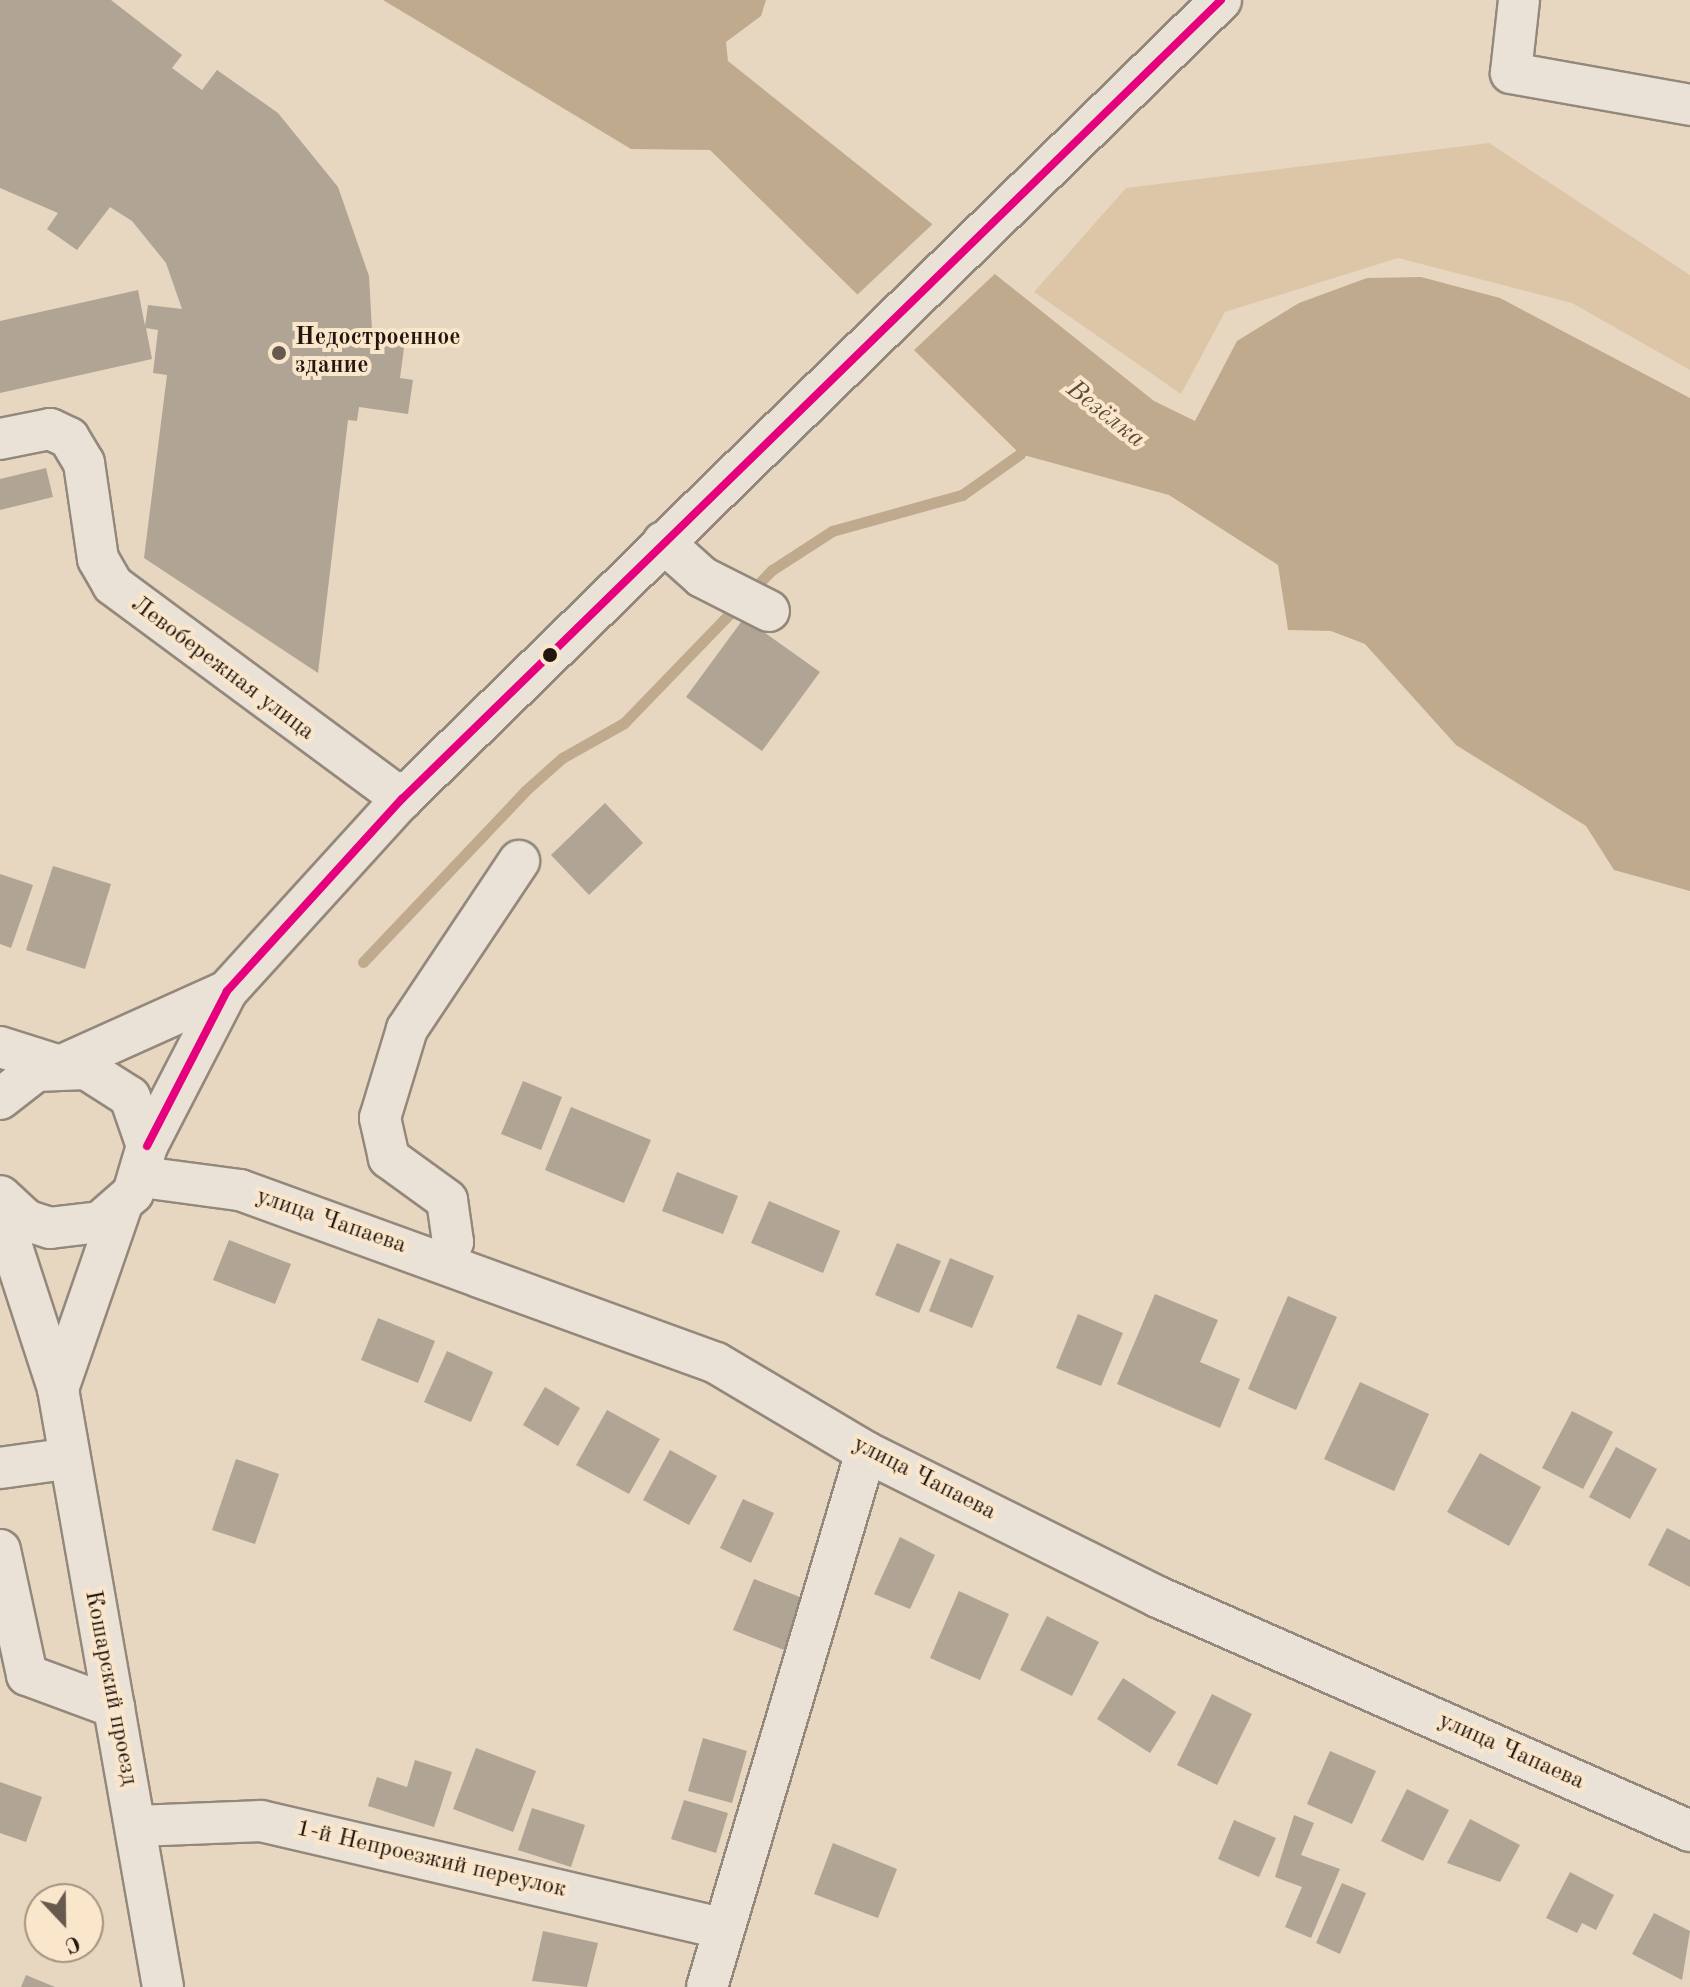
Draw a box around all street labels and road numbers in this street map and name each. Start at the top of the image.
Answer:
street label: Левобережная улица [125,591,319,747]
street label: улица Чапаева [252,1183,410,1261]
street label: улица Чапаева [848,1431,1000,1527]
street label: Кошарский проезд [77,1588,143,1788]
street label: улица Чапаева [1433,1707,1589,1797]
street label: 1-й Непроезжий переулок [293,1815,569,1905]

